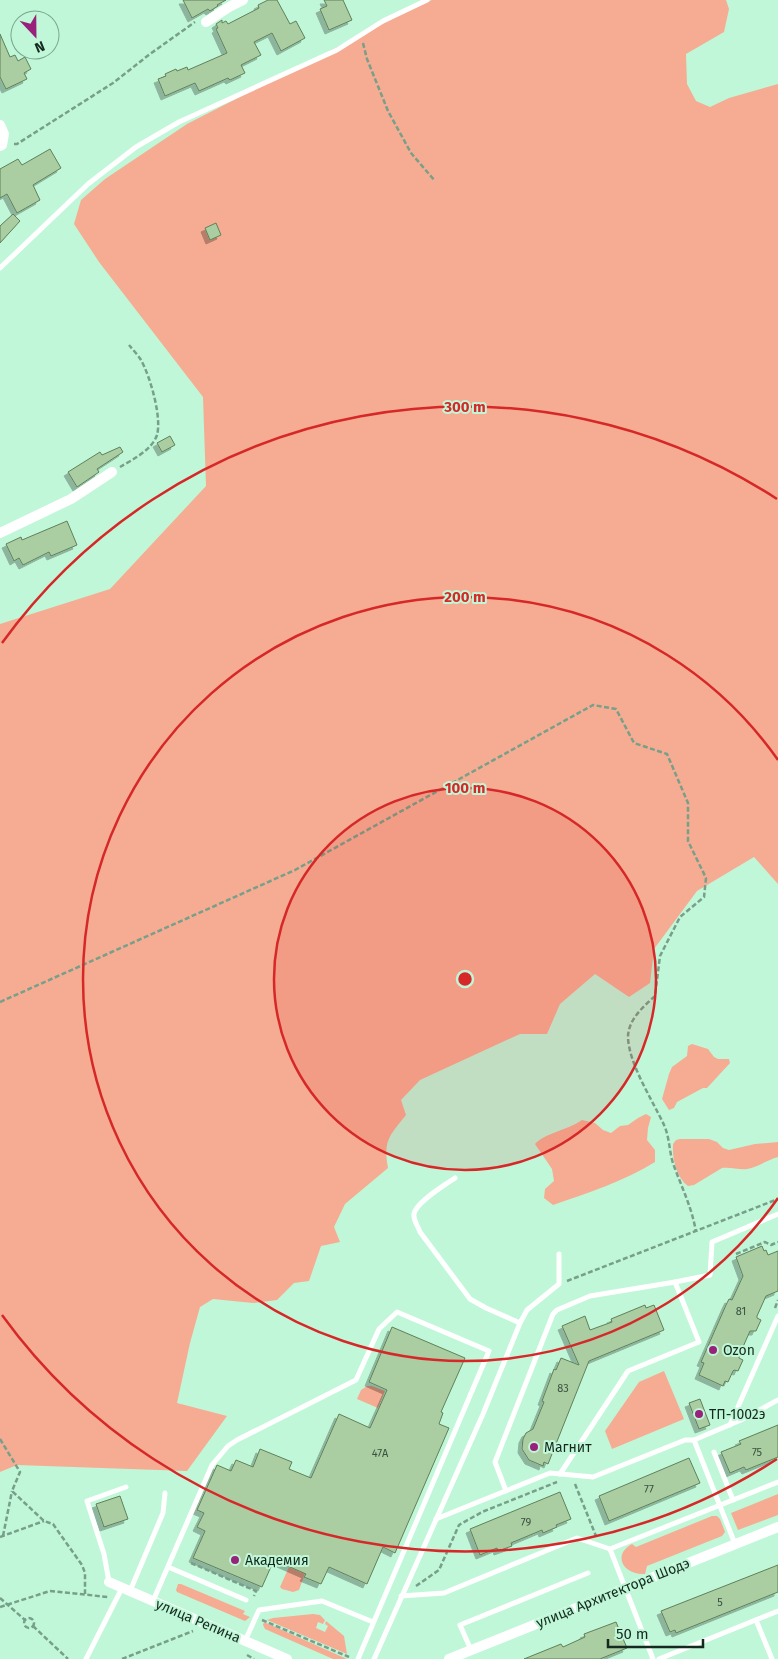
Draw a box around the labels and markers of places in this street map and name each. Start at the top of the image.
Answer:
centre of rings [456,970,474,988]
place label: Ozon [723,1342,755,1359]
marker: Ozon [707,1344,719,1356]
place label: ТП-1002э [709,1406,766,1423]
marker: ТП-1002э [693,1408,705,1420]
place label: Магнит [544,1439,592,1456]
marker: Магнит [528,1441,540,1453]
place label: Академия [245,1552,309,1569]
marker: Академия [229,1554,241,1566]

